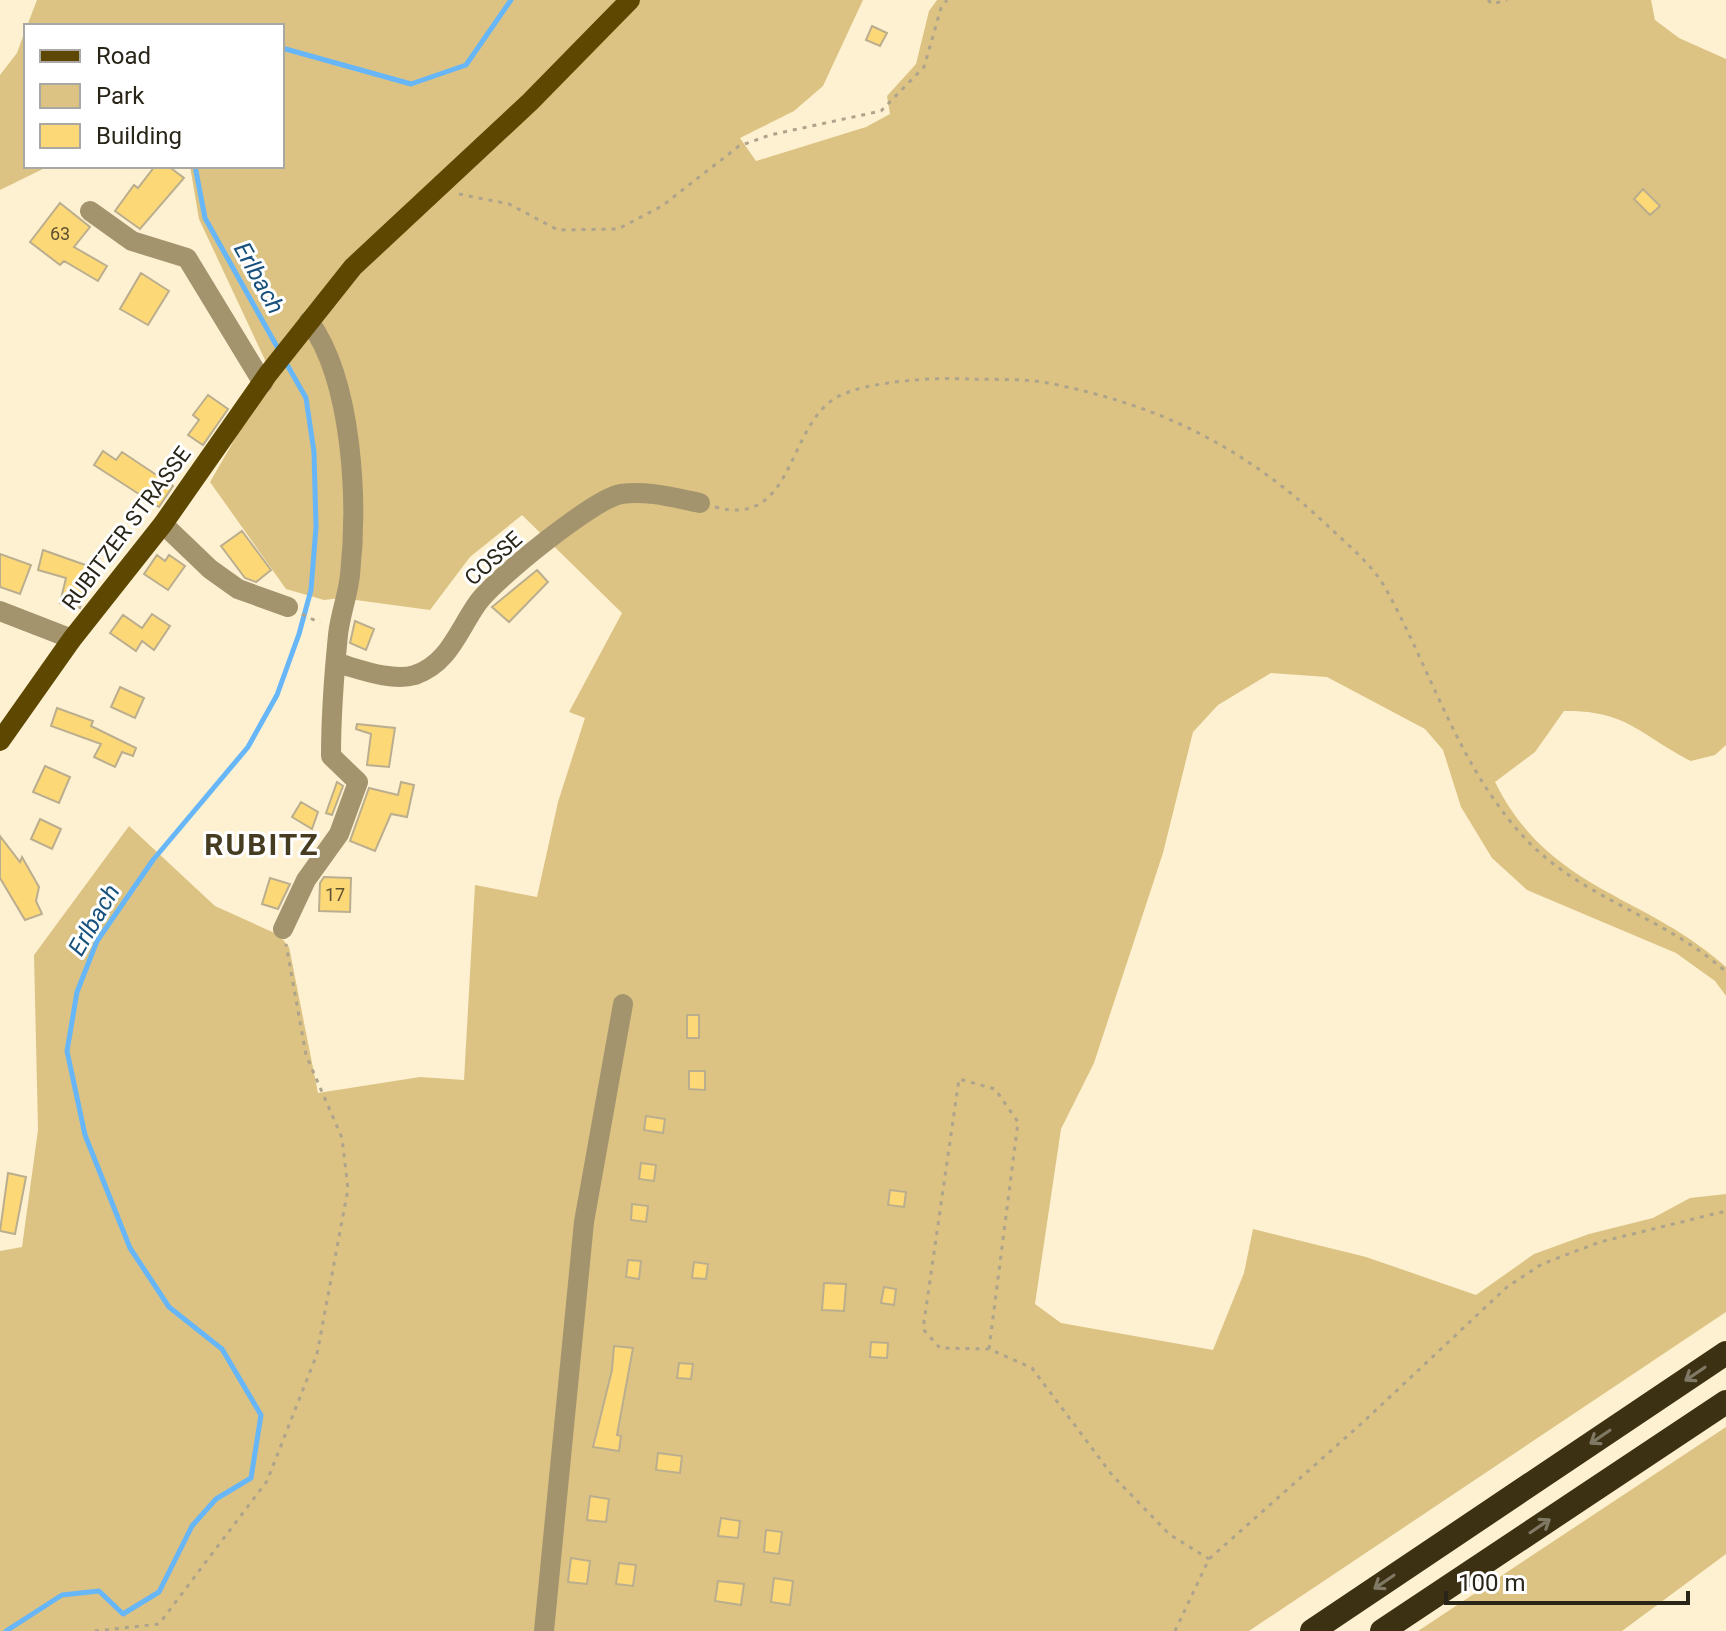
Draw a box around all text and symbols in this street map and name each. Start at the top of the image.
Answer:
legend [24,24,284,168]
text: Road [96,42,151,70]
text: Park [96,82,145,110]
text: Building [96,122,182,150]
house number: 63 [50,223,70,244]
water label: Erlbach [228,237,290,319]
street label: RUBITZER STRASSE [57,442,196,615]
street label: COSSE [460,526,527,590]
district label: RUBITZ [204,827,320,862]
water label: Erlbach [62,879,126,961]
house number: 17 [325,884,345,905]
one-way arrow [1685,1365,1707,1382]
one-way arrow [1589,1429,1612,1445]
one-way arrow [1529,1517,1551,1534]
scale bar [1446,1555,1688,1605]
text: 100 m [1458,1569,1525,1597]
one-way arrow [1374,1574,1396,1590]

